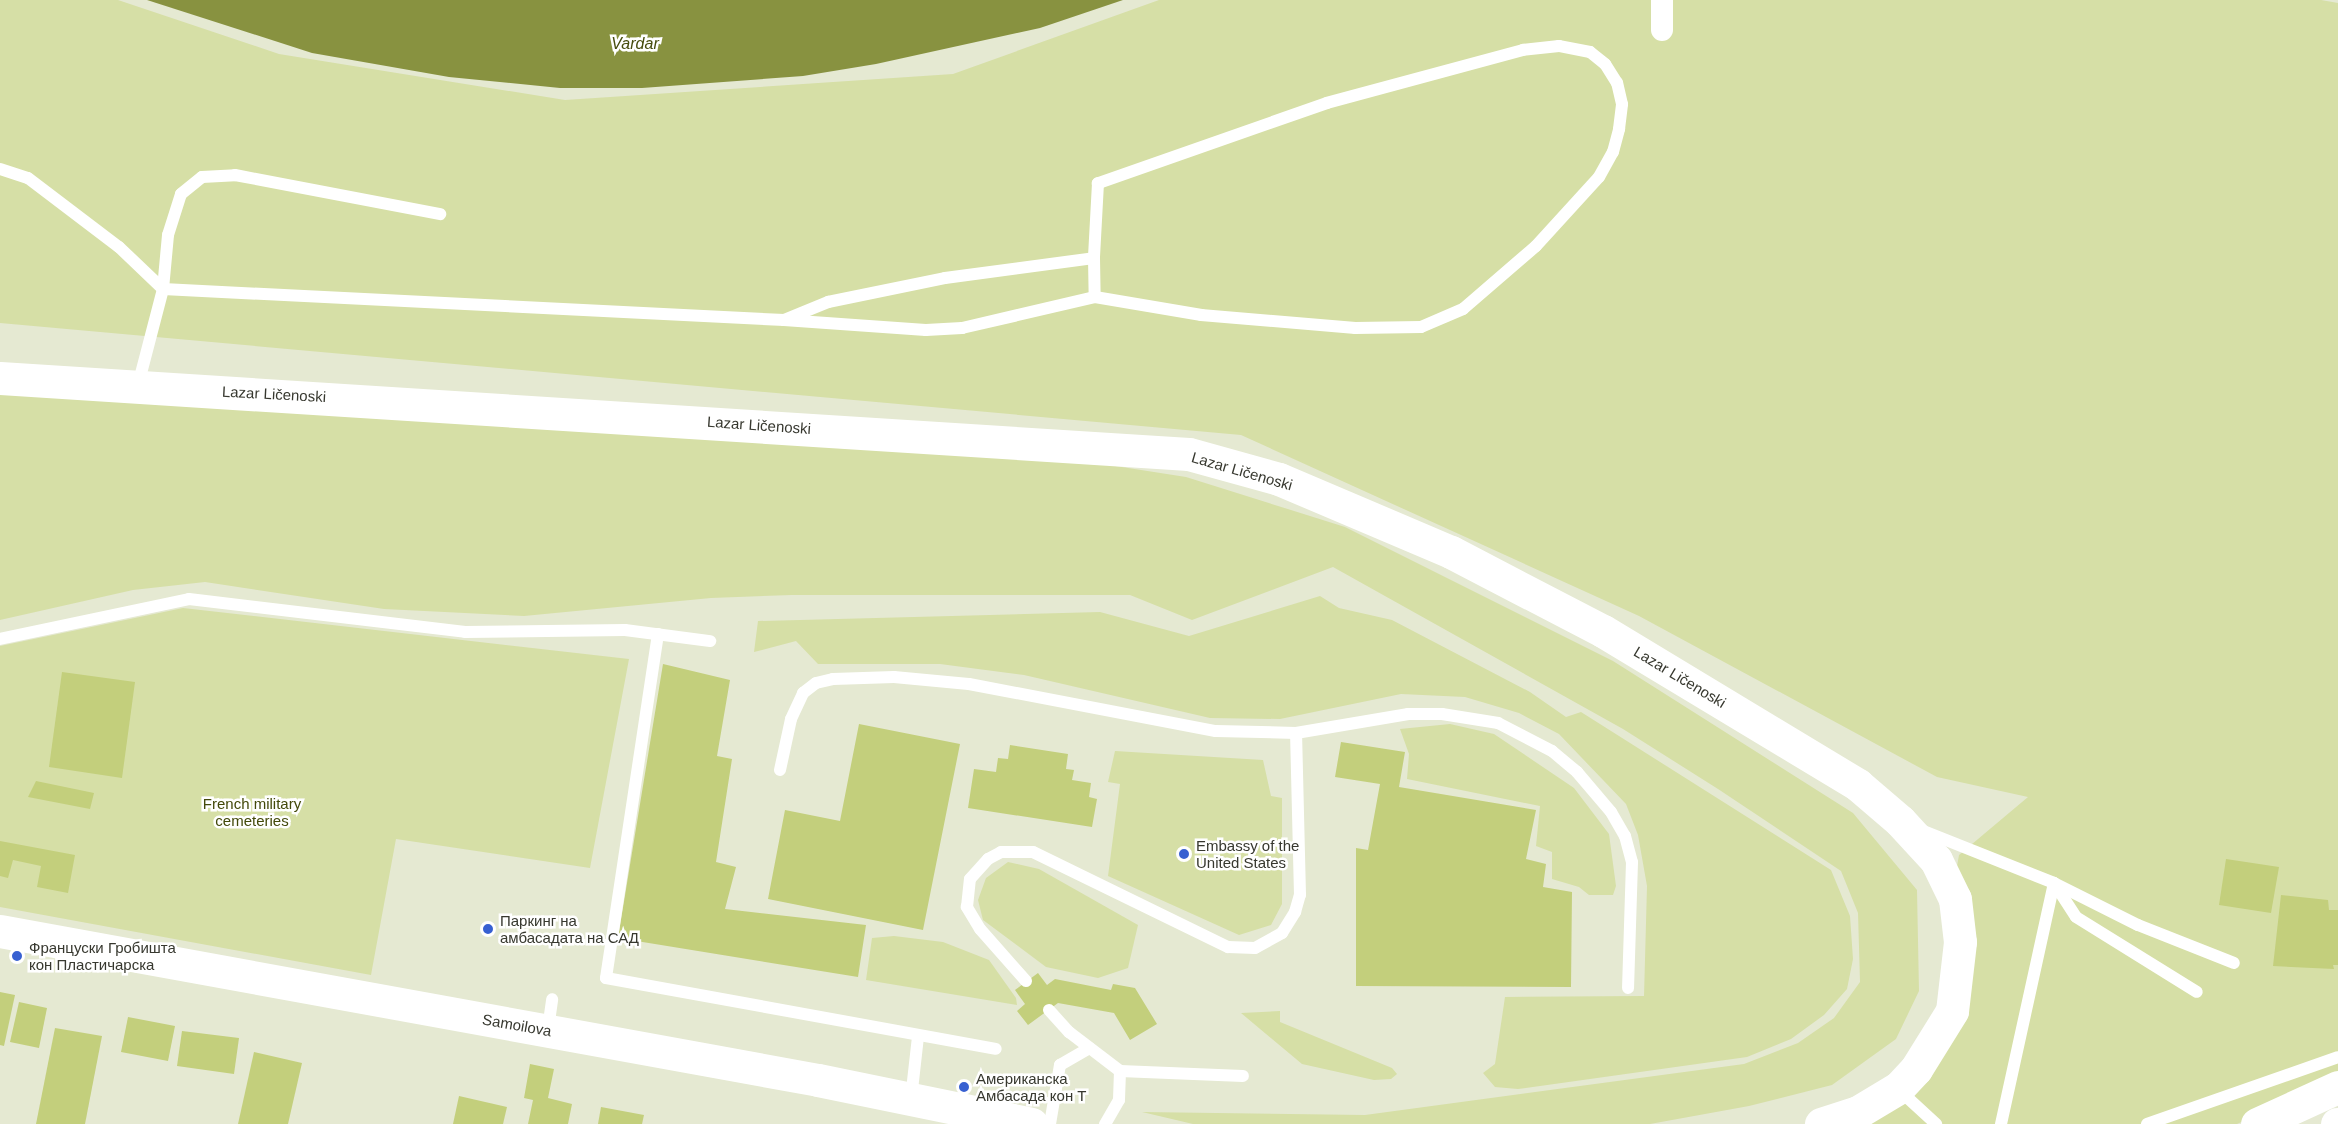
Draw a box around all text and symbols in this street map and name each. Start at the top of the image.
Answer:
water label: Vardar [611,34,659,54]
street label: Lazar Ličenoski [221,382,327,406]
street label: Lazar Ličenoski [706,412,812,438]
street label: Lazar Ličenoski [1189,448,1295,494]
street label: Lazar Ličenoski [1631,642,1729,712]
park label: French military cemeteries [203,794,301,829]
place label: Embassy of the United States [1196,836,1299,871]
marker: Embassy of the United States [1177,847,1191,861]
place label: Паркинг на амбасадата на САД [500,911,639,946]
marker: Паркинг на амбасадата на САД [481,922,495,936]
place label: Француски Гробишта кон Пластичарска [29,938,176,973]
marker: Француски Гробишта кон Пластичарска [10,949,24,963]
street label: Samoilova [481,1010,553,1040]
place label: Американска Амбасада кон Т [976,1069,1087,1104]
marker: Американска Амбасада кон Т [957,1080,971,1094]

